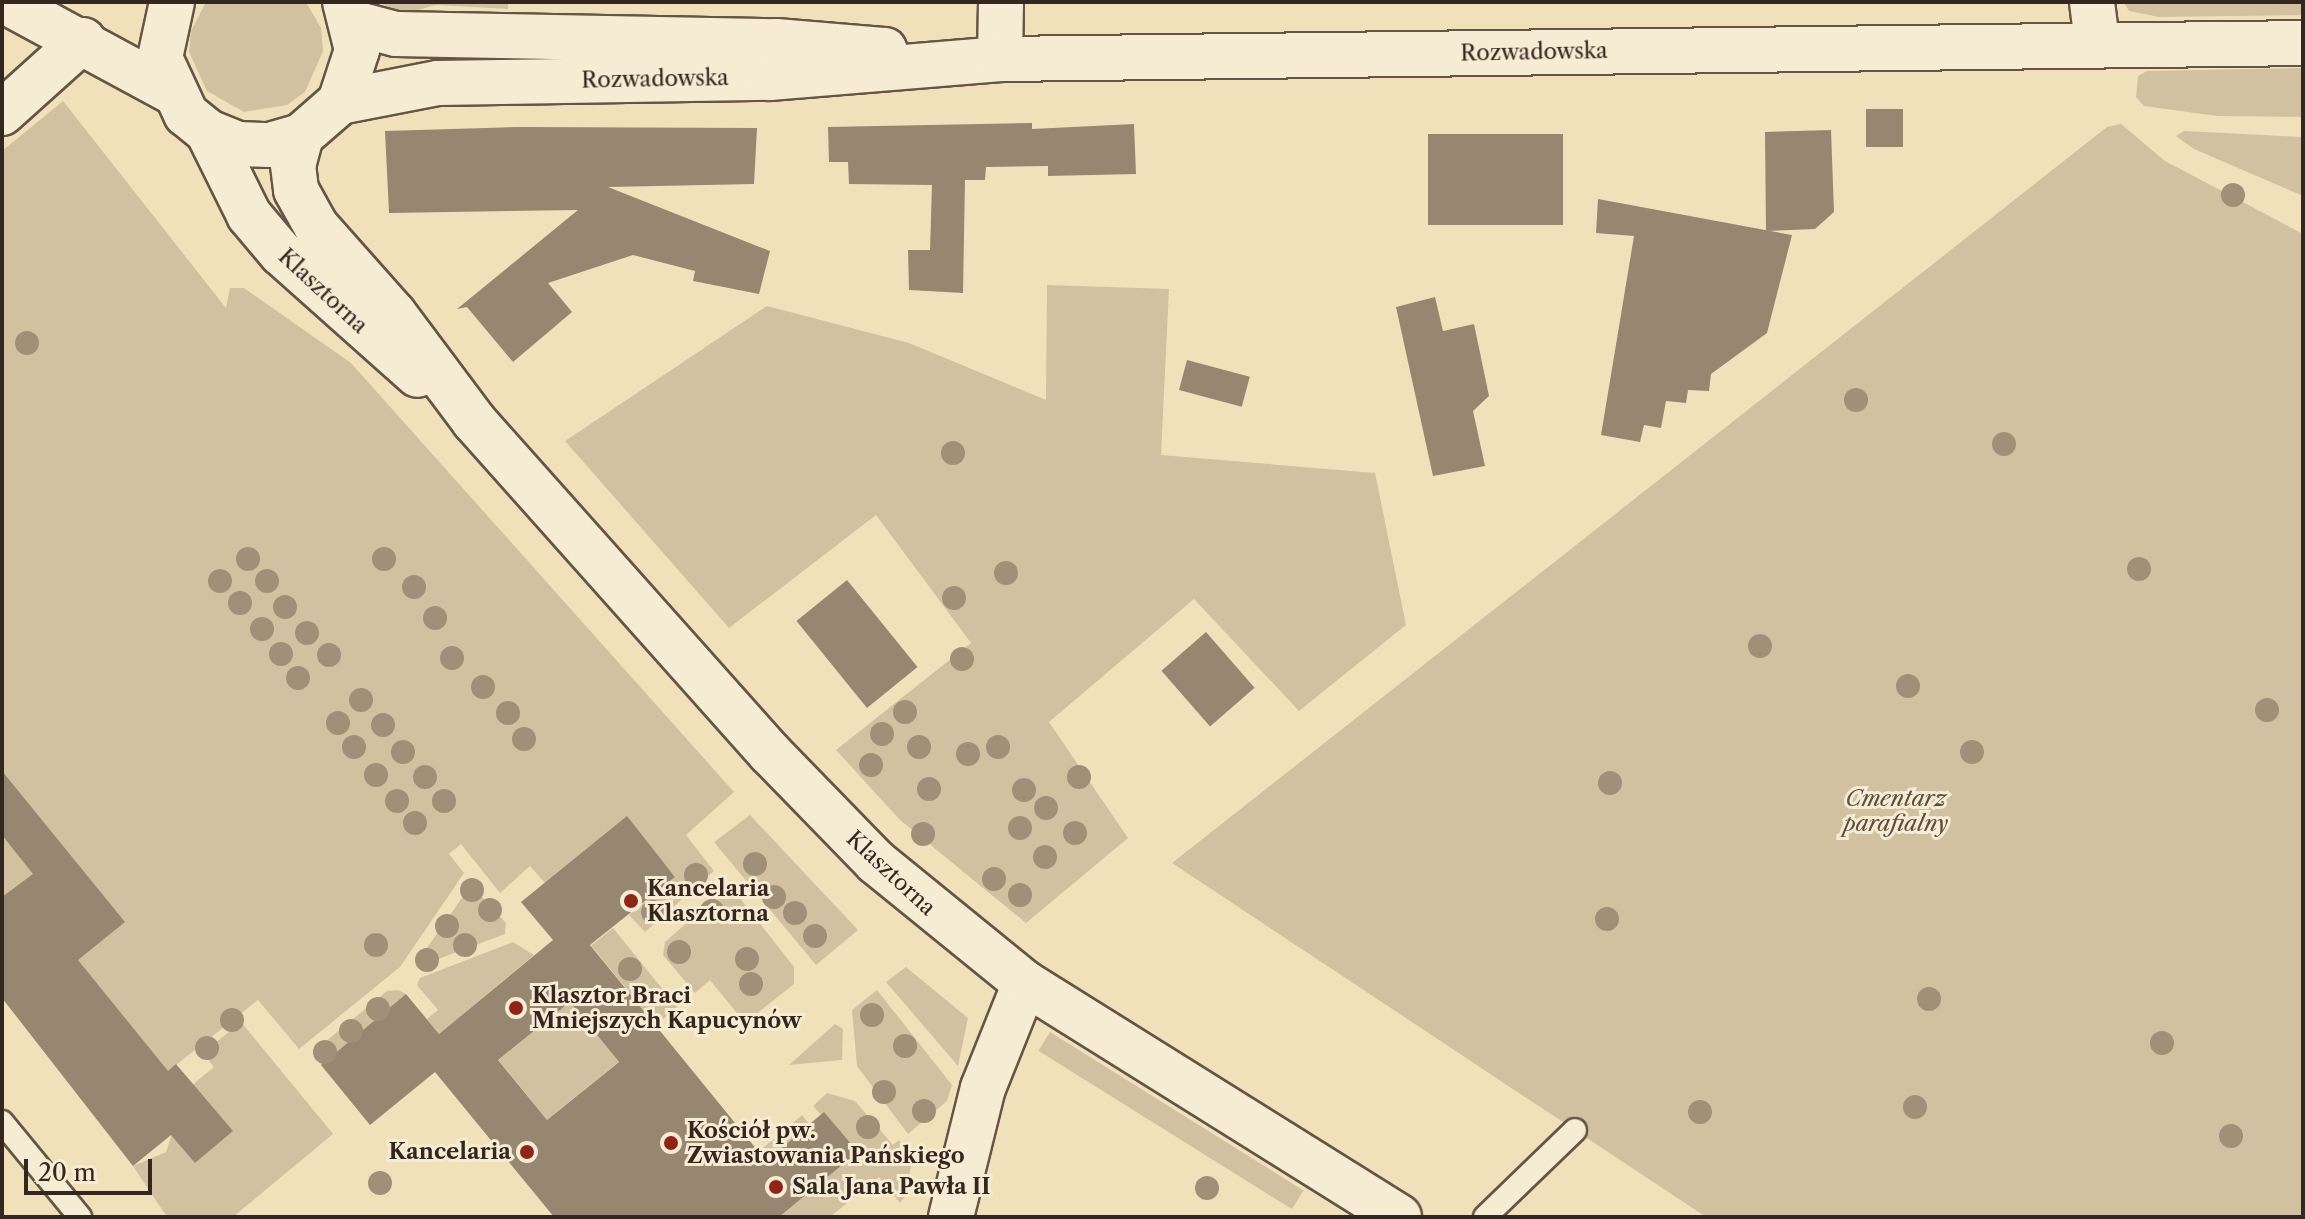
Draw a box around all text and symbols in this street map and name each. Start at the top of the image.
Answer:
street label: Rozwadowska [1460,38,1608,66]
street label: Rozwadowska [581,65,729,93]
street label: Klasztorna [273,243,373,339]
park label: Cmentarz parafialny [1844,785,1948,836]
street label: Klasztorna [841,825,941,921]
place label: Kancelaria Klasztorna [647,875,769,926]
marker: Kancelaria Klasztorna [622,892,640,910]
place label: Klasztor Braci Mniejszych Kapucynów [532,982,802,1034]
marker: Klasztor Braci Mniejszych Kapucynów [507,999,525,1017]
place label: Kościół pw. Zwiastowania Pańskiego [687,1117,965,1168]
marker: Kościół pw. Zwiastowania Pańskiego [662,1134,680,1152]
place label: Kancelaria [389,1139,511,1165]
scale bar [28,1143,156,1193]
marker: Kancelaria [518,1143,536,1161]
text: 20 m [38,1158,96,1187]
place label: Sala Jana Pawła II [792,1174,991,1200]
marker: Sala Jana Pawła II [767,1178,785,1196]

